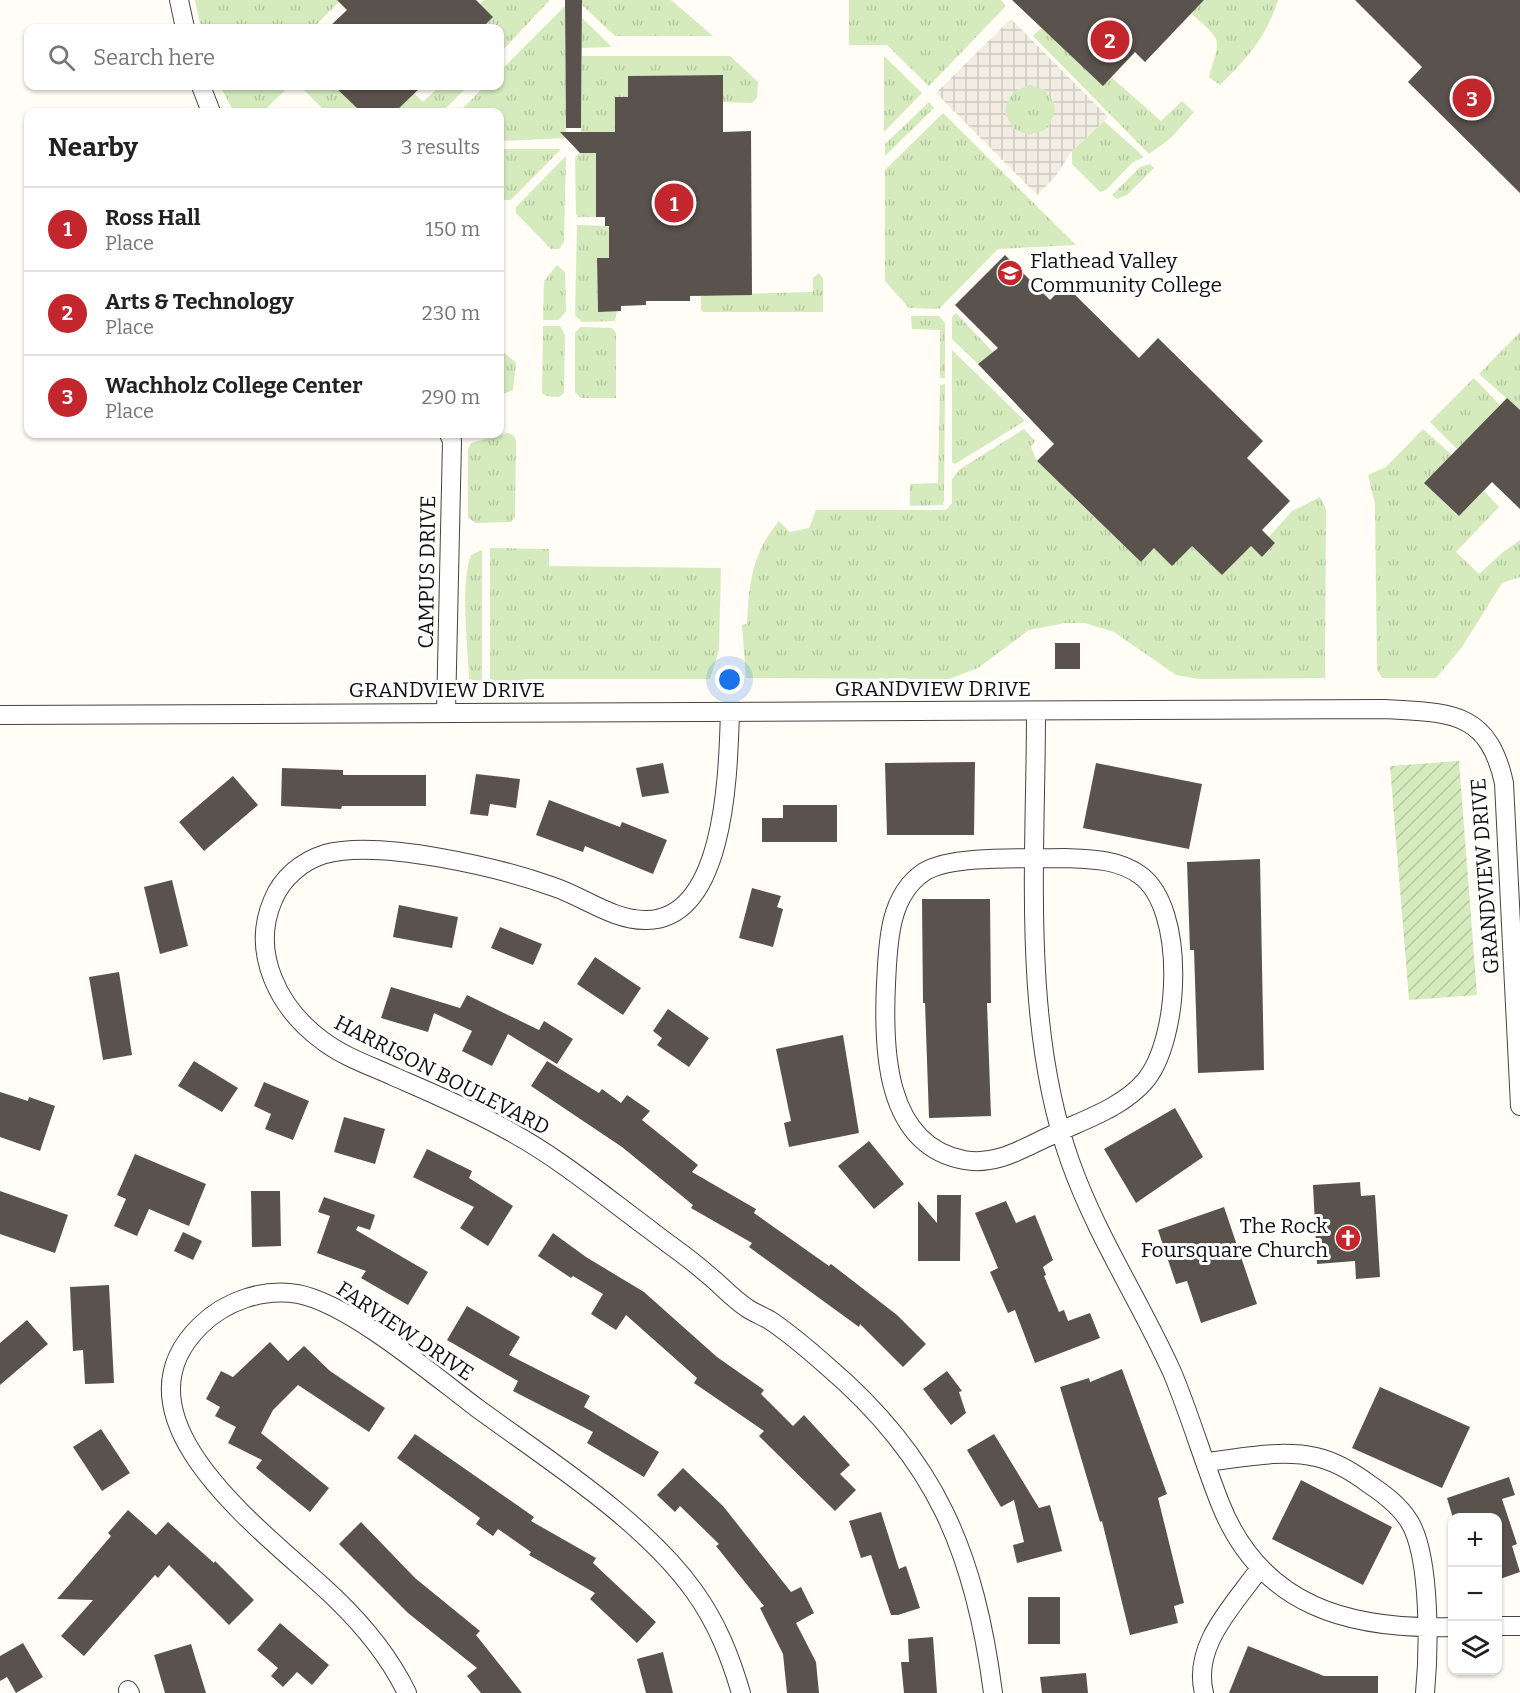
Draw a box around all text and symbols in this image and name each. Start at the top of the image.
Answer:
pin: 2 [1090,18,1130,63]
search box [24,24,504,90]
icon: search [45,41,78,74]
text: Search here [93,44,215,71]
pin: 3 [1452,76,1492,120]
text: Nearby [48,132,138,163]
text: 3 results [401,135,480,159]
pin: 1 [654,180,694,226]
text: Ross Hall [105,204,201,231]
text: 1 [63,217,72,241]
text: 150 m [425,217,480,241]
text: Place [105,231,154,255]
place label: Flathead Valley Community College [1030,248,1222,298]
school or university icon: Flathead Valley Community College [995,258,1025,288]
text: Arts & Technology [105,288,294,315]
text: 2 [62,301,73,325]
text: 230 m [422,301,480,325]
text: Place [105,315,154,339]
text: Wachholz College Center [105,372,362,399]
text: 3 [62,385,73,409]
text: 290 m [422,385,480,409]
text: Place [105,399,154,423]
street label: CAMPUS DRIVE [413,495,441,649]
your location [715,665,744,694]
street label: GRANDVIEW DRIVE [835,676,1031,702]
street label: GRANDVIEW DRIVE [349,677,545,703]
street label: GRANDVIEW DRIVE [1465,777,1505,975]
street label: HARRISON BOULEVARD [330,1009,554,1141]
place label: The Rock Foursquare Church [1141,1213,1328,1263]
church icon: The Rock Foursquare Church [1333,1223,1363,1253]
street label: FARVIEW DRIVE [332,1276,478,1386]
map controls [1448,1513,1502,1675]
button: + [1448,1513,1502,1567]
button: − [1448,1567,1502,1621]
button: layers [1448,1621,1502,1675]

